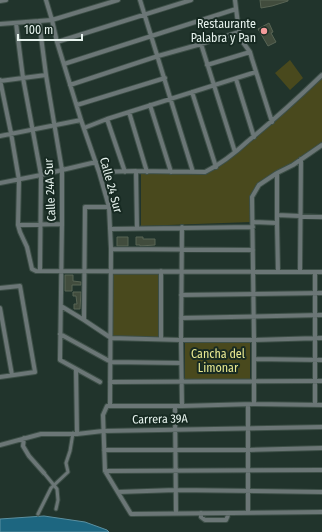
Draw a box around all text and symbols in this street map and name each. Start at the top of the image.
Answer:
scale bar [18,16,82,42]
place label: Restaurante Palabra y Pan [191,17,256,45]
text: 100 m [24,23,53,37]
marker: Restaurante Palabra y Pan [259,26,269,36]
street label: Calle 24 Sur [97,156,125,215]
street label: Calle 24A Sur [41,157,59,222]
park label: Cancha del Limonar [191,347,245,375]
street label: Carrera 39A [132,412,189,426]

